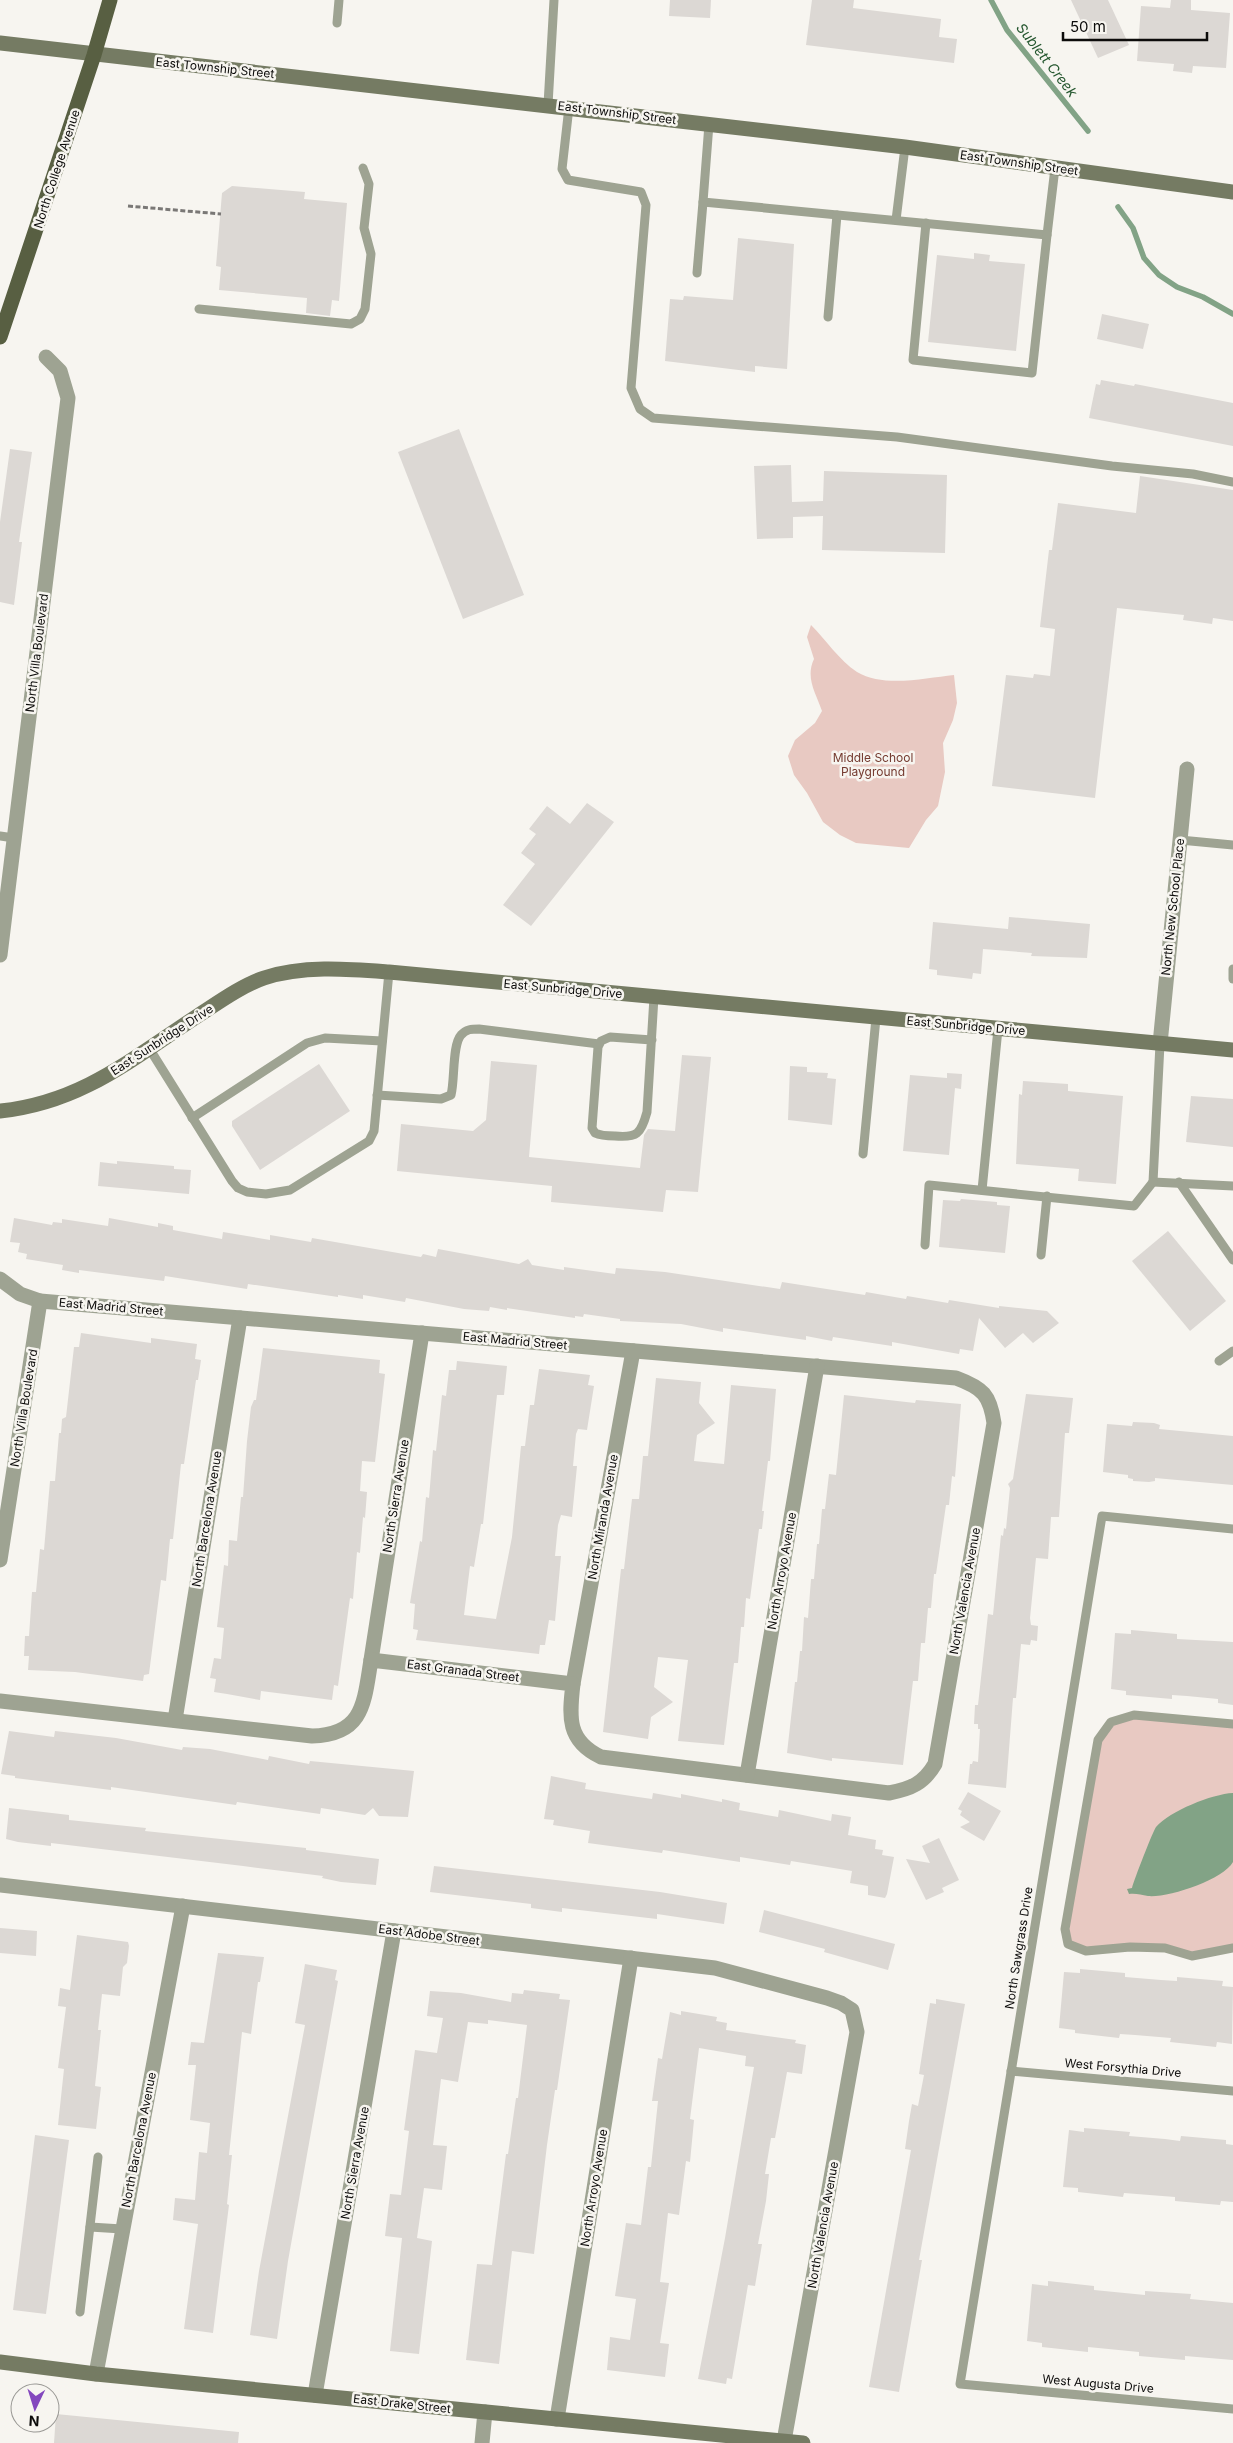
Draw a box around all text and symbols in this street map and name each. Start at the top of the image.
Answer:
scale bar [1063,10,1207,42]
text: 50 m [1070,17,1106,36]
water label: Sublett Creek [1013,19,1082,100]
street label: East Township Street [155,54,275,81]
street label: East Township Street [557,98,677,127]
street label: North College Avenue [30,108,83,230]
street label: East Township Street [959,147,1079,178]
street label: North Villa Boulevard [22,593,51,713]
park label: Middle School Playground [833,750,913,779]
street label: North New School Place [1158,838,1187,976]
street label: East Sunbridge Drive [503,976,623,1001]
street label: East Sunbridge Drive [108,1001,216,1078]
street label: East Sunbridge Drive [906,1013,1026,1038]
street label: East Madrid Street [58,1294,164,1319]
street label: East Madrid Street [462,1328,568,1353]
street label: North Villa Boulevard [7,1348,40,1468]
street label: North Sierra Avenue [379,1438,412,1554]
street label: North Barcelona Avenue [188,1450,225,1588]
street label: North Miranda Avenue [584,1453,621,1581]
street label: North Arroyo Avenue [764,1511,799,1631]
street label: North Valencia Avenue [946,1526,983,1656]
street label: East Granada Street [406,1656,520,1685]
street label: North Sawgrass Drive [1001,1886,1036,2010]
street label: East Adobe Street [378,1921,481,1948]
street label: West Forsythia Drive [1064,2055,1182,2080]
street label: North Barcelona Avenue [118,2071,159,2209]
street label: North Sierra Avenue [337,2105,372,2221]
street label: North Arroyo Avenue [577,2128,610,2248]
street label: North Valencia Avenue [804,2160,841,2290]
street label: West Augusta Drive [1042,2371,1154,2396]
north arrow [10,2383,60,2433]
street label: East Drake Street [353,2391,452,2416]
text: N [28,2413,40,2430]

